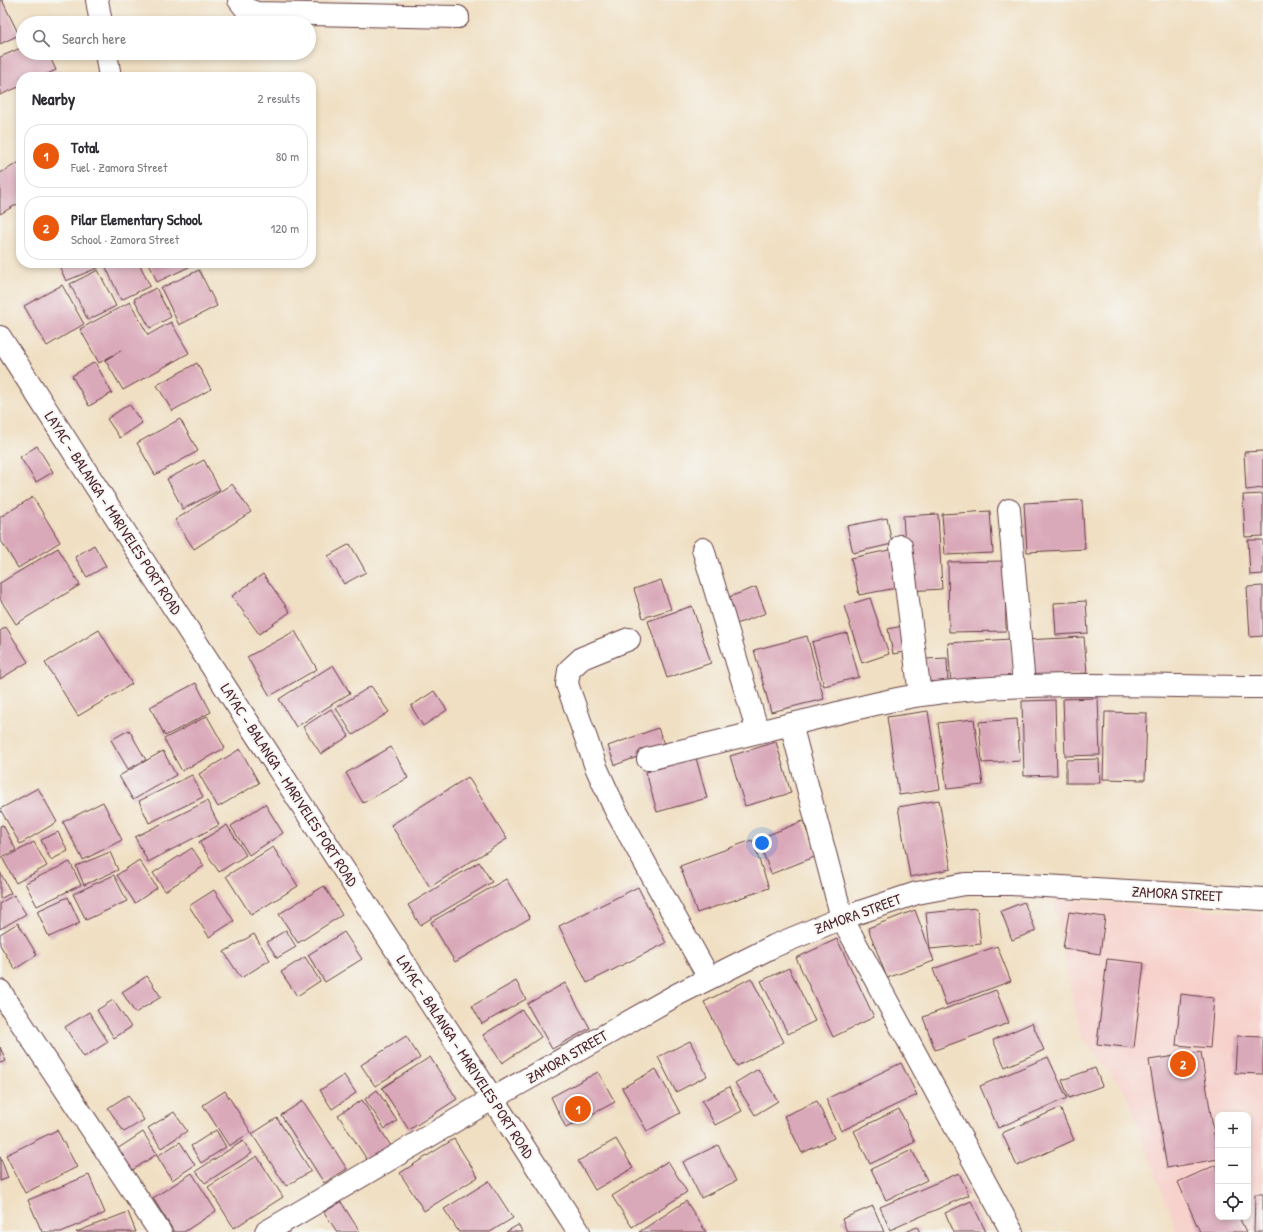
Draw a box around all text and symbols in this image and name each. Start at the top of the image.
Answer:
search box [16,16,316,60]
icon: search [30,27,52,49]
text: Search here [62,28,126,49]
text: Nearby [32,87,75,110]
text: 2 results [258,89,300,107]
text: Total [71,137,99,158]
text: 1 [44,147,48,165]
text: 80 m [276,147,299,165]
text: Fuel · Zamora Street [71,158,167,176]
text: Pilar Elementary School [71,209,202,230]
text: 2 [43,219,49,237]
text: 120 m [271,219,299,237]
text: School · Zamora Street [71,230,179,248]
street label: LAYAC – BALANGA – MARIVELES PORT ROAD [40,407,188,619]
street label: LAYAC – BALANGA – MARIVELES PORT ROAD [216,679,364,891]
your location [752,833,772,853]
street label: ZAMORA STREET [1131,881,1224,906]
street label: ZAMORA STREET [812,888,905,939]
street label: LAYAC – BALANGA – MARIVELES PORT ROAD [392,951,540,1163]
street label: ZAMORA STREET [522,1024,612,1088]
pin: 2 [1170,1049,1196,1079]
pin: 1 [565,1094,591,1124]
map controls [1215,1112,1251,1220]
button: + [1215,1112,1251,1148]
button: − [1215,1148,1251,1184]
button: locate [1215,1184,1251,1220]

